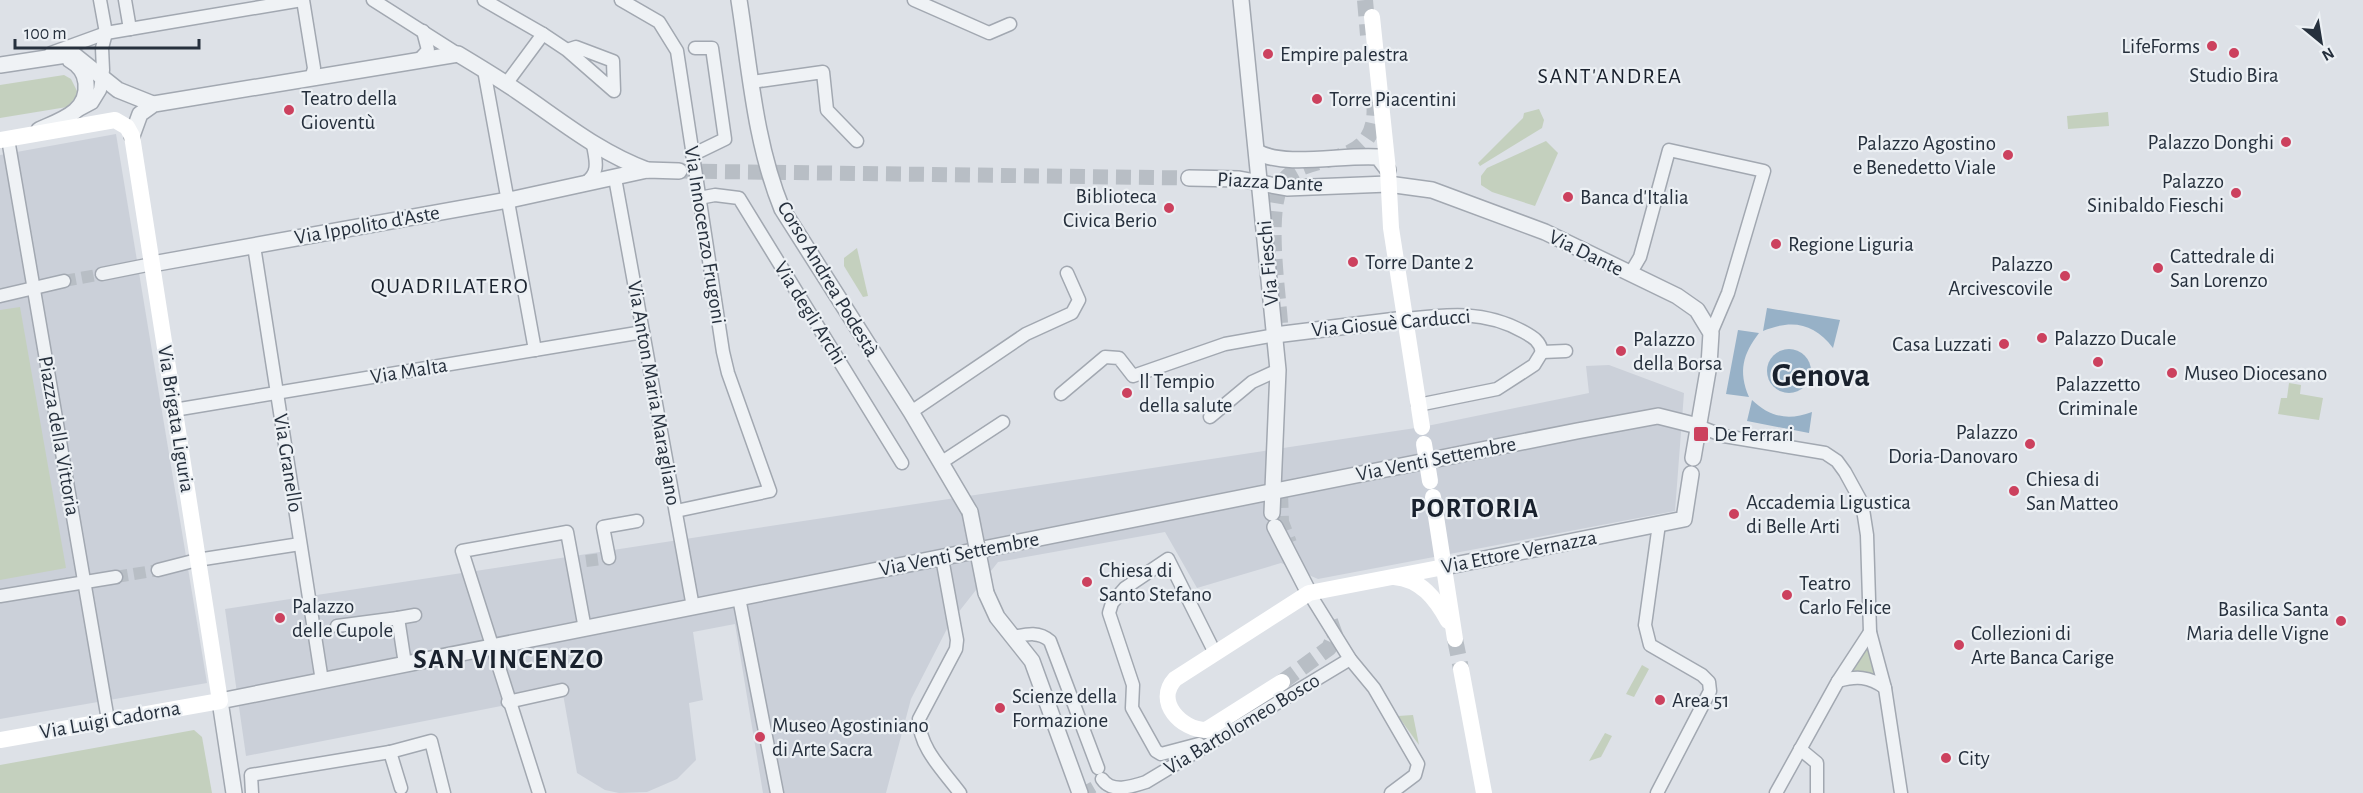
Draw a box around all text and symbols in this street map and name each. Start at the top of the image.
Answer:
scale bar [15,12,200,50]
north arrow [2291,12,2351,72]
text: 100 m [24,25,67,43]
place label: LifeForms [2121,36,2200,57]
marker: LifeForms [2205,39,2219,53]
place label: Empire palestra [1280,44,1409,65]
text: N [2319,44,2337,64]
marker: Studio Bira [2227,46,2241,60]
marker: Empire palestra [1261,47,1275,61]
district label: SANT'ANDREA [1538,65,1682,87]
place label: Studio Bira [2189,65,2279,86]
place label: Teatro della Gioventù [301,88,397,133]
place label: Torre Piacentini [1329,89,1457,110]
marker: Torre Piacentini [1310,92,1324,106]
marker: Teatro della Gioventù [282,103,296,117]
place label: Palazzo Donghi [2148,132,2274,153]
place label: Palazzo Agostino e Benedetto Viale [1853,133,1996,178]
marker: Palazzo Donghi [2279,135,2293,149]
street label: Via Innocenzo Frugoni [681,144,729,326]
marker: Palazzo Agostino e Benedetto Viale [2001,148,2015,162]
street label: Piazza Dante [1216,169,1324,195]
place label: Palazzo Sinibaldo Fieschi [2087,171,2224,216]
place label: Biblioteca Civica Berio [1063,186,1157,231]
marker: Palazzo Sinibaldo Fieschi [2229,186,2243,200]
place label: Banca d'Italia [1580,187,1689,208]
marker: Banca d'Italia [1561,190,1575,204]
street label: Corso Andrea Podestà [773,198,883,361]
marker: Biblioteca Civica Berio [1162,201,1176,215]
street label: Via Ippolito d'Aste [293,202,441,248]
street label: Via Fieschi [1254,219,1282,307]
street label: Via Dante [1545,226,1627,280]
place label: Regione Liguria [1788,234,1914,255]
marker: Regione Liguria [1769,237,1783,251]
place label: Cattedrale di San Lorenzo [2170,246,2275,291]
place label: Torre Dante 2 [1365,252,1474,273]
place label: Palazzo Arcivescovile [1948,254,2053,299]
marker: Torre Dante 2 [1346,255,1360,269]
street label: Via degli Archi [770,258,850,368]
marker: Cattedrale di San Lorenzo [2151,261,2165,275]
marker: Palazzo Arcivescovile [2058,269,2072,283]
district label: QUADRILATERO [371,275,529,297]
street label: Via Anton Maria Maragliano [624,279,684,507]
street label: Via Giosuè Carducci [1311,306,1471,340]
place label: Palazzo Ducale [2054,328,2176,349]
place label: Palazzo della Borsa [1633,329,1723,374]
marker: Palazzo Ducale [2035,331,2049,345]
place label: Casa Luzzati [1892,334,1992,355]
marker: Casa Luzzati [1997,337,2011,351]
street label: Via Brigata Liguria [154,344,198,494]
marker: Palazzo della Borsa [1614,344,1628,358]
street label: Piazza della Vittoria [35,354,83,518]
street label: Via Malta [369,355,449,387]
marker: Palazzetto Criminale [2091,355,2105,369]
district label: Genova [1772,360,1870,393]
place label: Museo Diocesano [2184,363,2327,384]
marker: Museo Diocesano [2165,366,2179,380]
place label: Il Tempio della salute [1139,371,1233,416]
place label: Palazzetto Criminale [2055,374,2141,419]
marker: Il Tempio della salute [1120,386,1134,400]
street label: Via Granello [270,412,306,514]
place label: Palazzo Doria-Danovaro [1888,422,2018,467]
place label: De Ferrari [1714,424,1793,445]
marker: De Ferrari [1692,425,1710,443]
street label: Via Venti Settembre [1354,433,1518,485]
marker: Palazzo Doria-Danovaro [2023,437,2037,451]
place label: Chiesa di San Matteo [2026,469,2118,514]
marker: Chiesa di San Matteo [2007,484,2021,498]
place label: Accademia Ligustica di Belle Arti [1746,492,1911,537]
district label: PORTORIA [1410,495,1540,522]
marker: Accademia Ligustica di Belle Arti [1727,507,1741,521]
street label: Via Ettore Vernazza [1440,527,1599,577]
street label: Via Venti Settembre [877,528,1041,580]
place label: Chiesa di Santo Stefano [1099,560,1212,605]
place label: Teatro Carlo Felice [1799,573,1891,618]
marker: Chiesa di Santo Stefano [1080,575,1094,589]
marker: Teatro Carlo Felice [1780,588,1794,602]
place label: Palazzo delle Cupole [292,596,393,641]
place label: Basilica Santa Maria delle Vigne [2186,599,2329,644]
marker: Palazzo delle Cupole [273,611,287,625]
marker: Basilica Santa Maria delle Vigne [2334,614,2348,628]
place label: Collezioni di Arte Banca Carige [1971,623,2114,668]
marker: Collezioni di Arte Banca Carige [1952,638,1966,652]
district label: SAN VINCENZO [413,646,605,673]
street label: Via Bartolomeo Bosco [1161,669,1323,779]
place label: Scienze della Formazione [1012,686,1118,731]
place label: Area 51 [1672,690,1730,711]
marker: Area 51 [1653,693,1667,707]
street label: Via Luigi Cadorna [38,697,182,743]
marker: Scienze della Formazione [993,701,1007,715]
place label: Museo Agostiniano di Arte Sacra [772,715,929,760]
marker: Museo Agostiniano di Arte Sacra [753,730,767,744]
place label: City [1958,748,1990,769]
marker: City [1939,751,1953,765]

